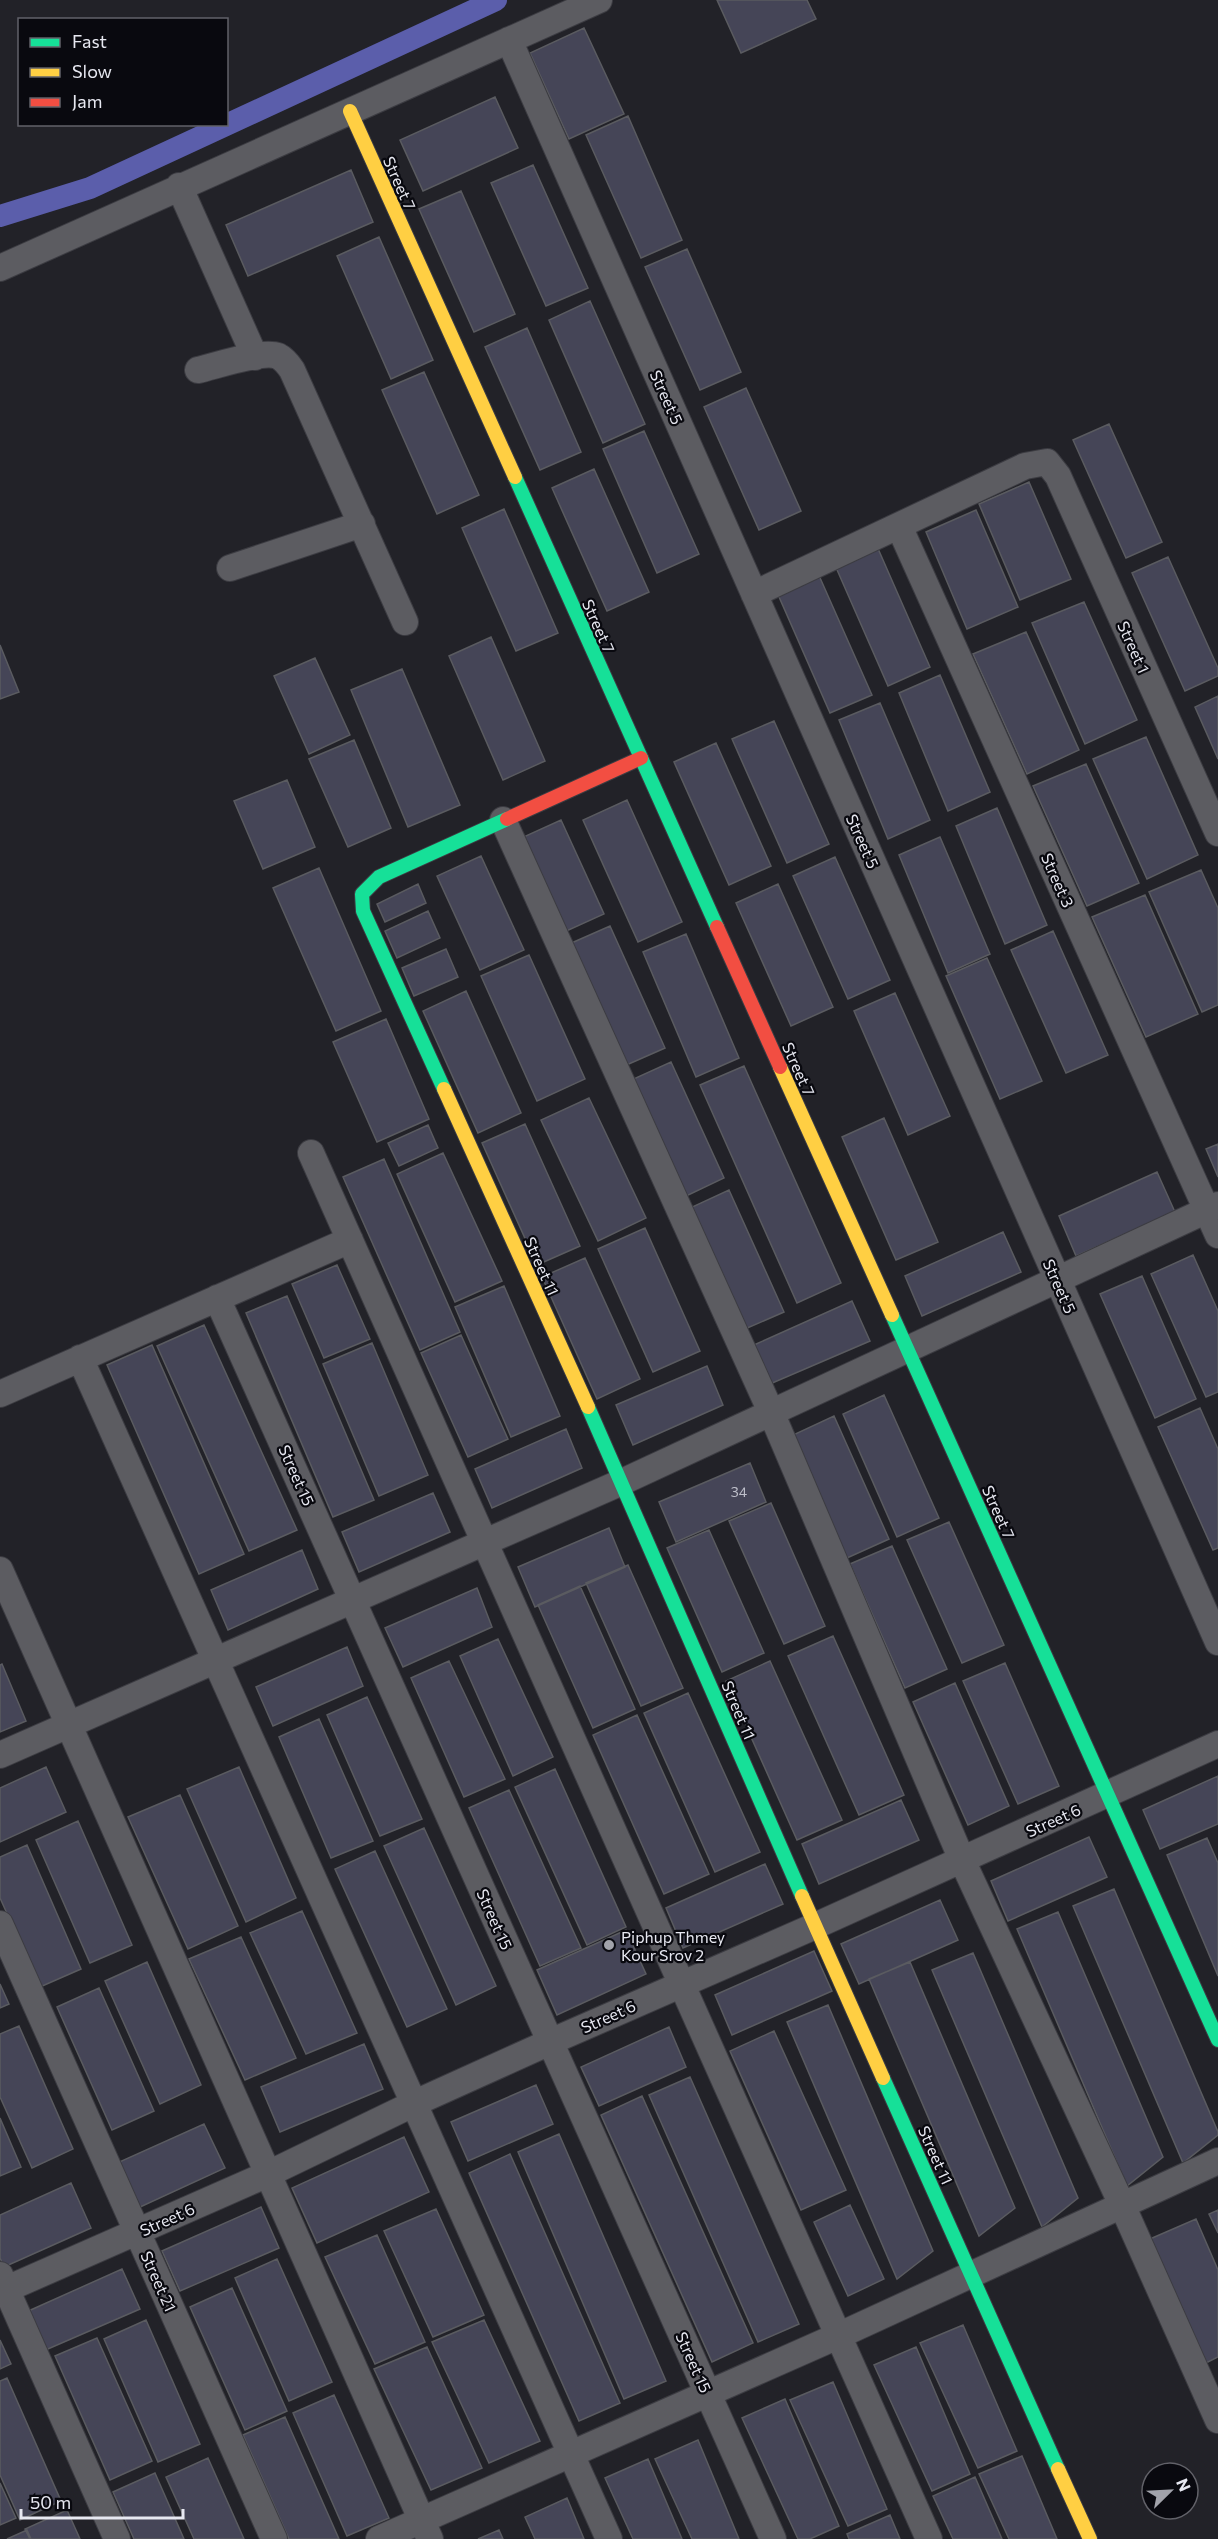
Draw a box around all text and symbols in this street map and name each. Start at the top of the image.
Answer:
legend [18,18,228,126]
text: Fast [72,30,107,52]
text: Slow [72,60,112,82]
text: Jam [72,90,102,112]
street label: Street 7 [380,153,420,213]
street label: Street 5 [647,367,687,427]
street label: Street 7 [579,596,619,656]
street label: Street 1 [1114,618,1154,676]
street label: Street 5 [843,811,883,871]
street label: Street 3 [1038,850,1078,910]
street label: Street 7 [779,1039,819,1099]
street label: Street 11 [521,1234,563,1298]
street label: Street 5 [1040,1256,1080,1316]
street label: Street 15 [275,1442,319,1508]
street label: Street 7 [979,1482,1019,1542]
house number: 34 [731,1483,748,1500]
street label: Street 11 [718,1678,760,1742]
street label: Street 6 [1023,1800,1083,1840]
street label: Street 15 [473,1886,517,1952]
place label: Piphup Thmey Kour Srov 2 [621,1927,725,1964]
marker: Piphup Thmey Kour Srov 2 [602,1938,616,1952]
street label: Street 6 [578,1996,638,2036]
street label: Street 11 [915,2123,957,2187]
street label: Street 6 [137,2199,197,2239]
street label: Street 21 [137,2248,181,2314]
street label: Street 15 [672,2329,716,2395]
north arrow [1140,2461,1200,2521]
text: N [1173,2475,1195,2494]
scale bar [21,2482,183,2520]
text: 50 m [30,2491,71,2513]

